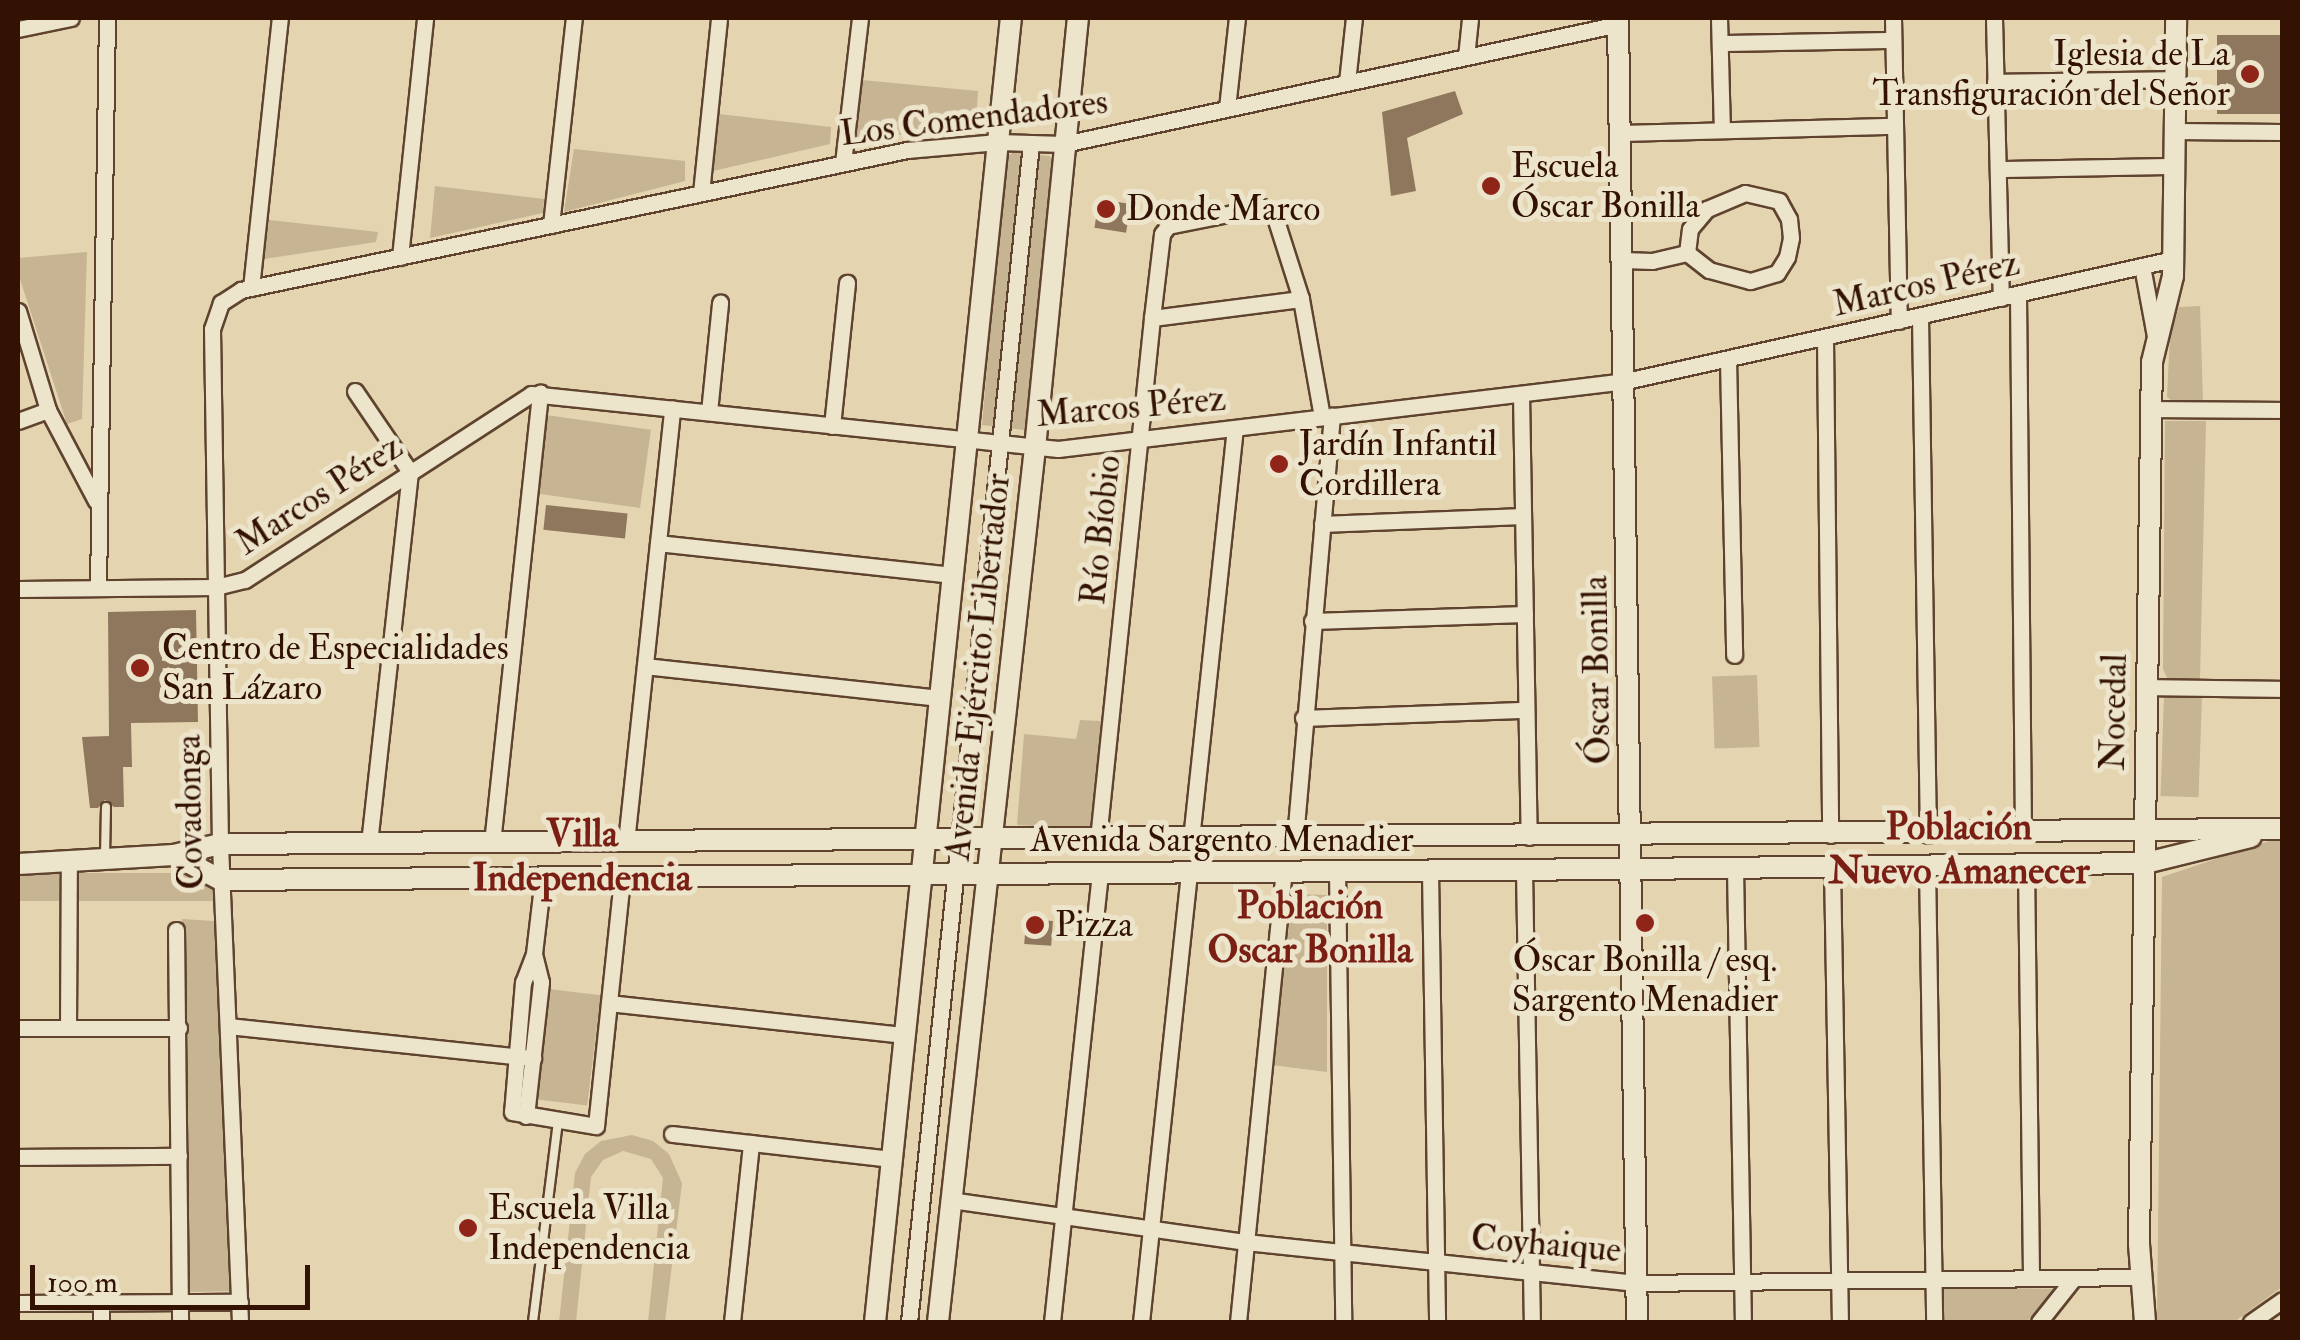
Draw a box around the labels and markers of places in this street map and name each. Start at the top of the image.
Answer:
place label: Iglesia de La Transfiguración del Señor [1872,33,2230,115]
marker: Iglesia de La Transfiguración del Señor [2239,63,2261,85]
place label: Escuela Óscar Bonilla [1511,145,1700,227]
marker: Escuela Óscar Bonilla [1480,175,1502,197]
place label: Donde Marco [1126,188,1320,230]
marker: Donde Marco [1095,198,1117,220]
place label: Jardín Infantil Cordillera [1299,423,1497,505]
marker: Jardín Infantil Cordillera [1268,453,1290,475]
place label: Centro de Especialidades San Lázaro [162,627,509,709]
marker: Centro de Especialidades San Lázaro [127,655,153,681]
place label: Pizza [1055,904,1133,946]
marker: Óscar Bonilla / esq. Sargento Menadier [1634,912,1656,934]
marker: Pizza [1024,914,1046,936]
place label: Óscar Bonilla / esq. Sargento Menadier [1512,939,1778,1021]
place label: Escuela Villa Independencia [488,1187,690,1269]
marker: Escuela Villa Independencia [457,1217,479,1239]

